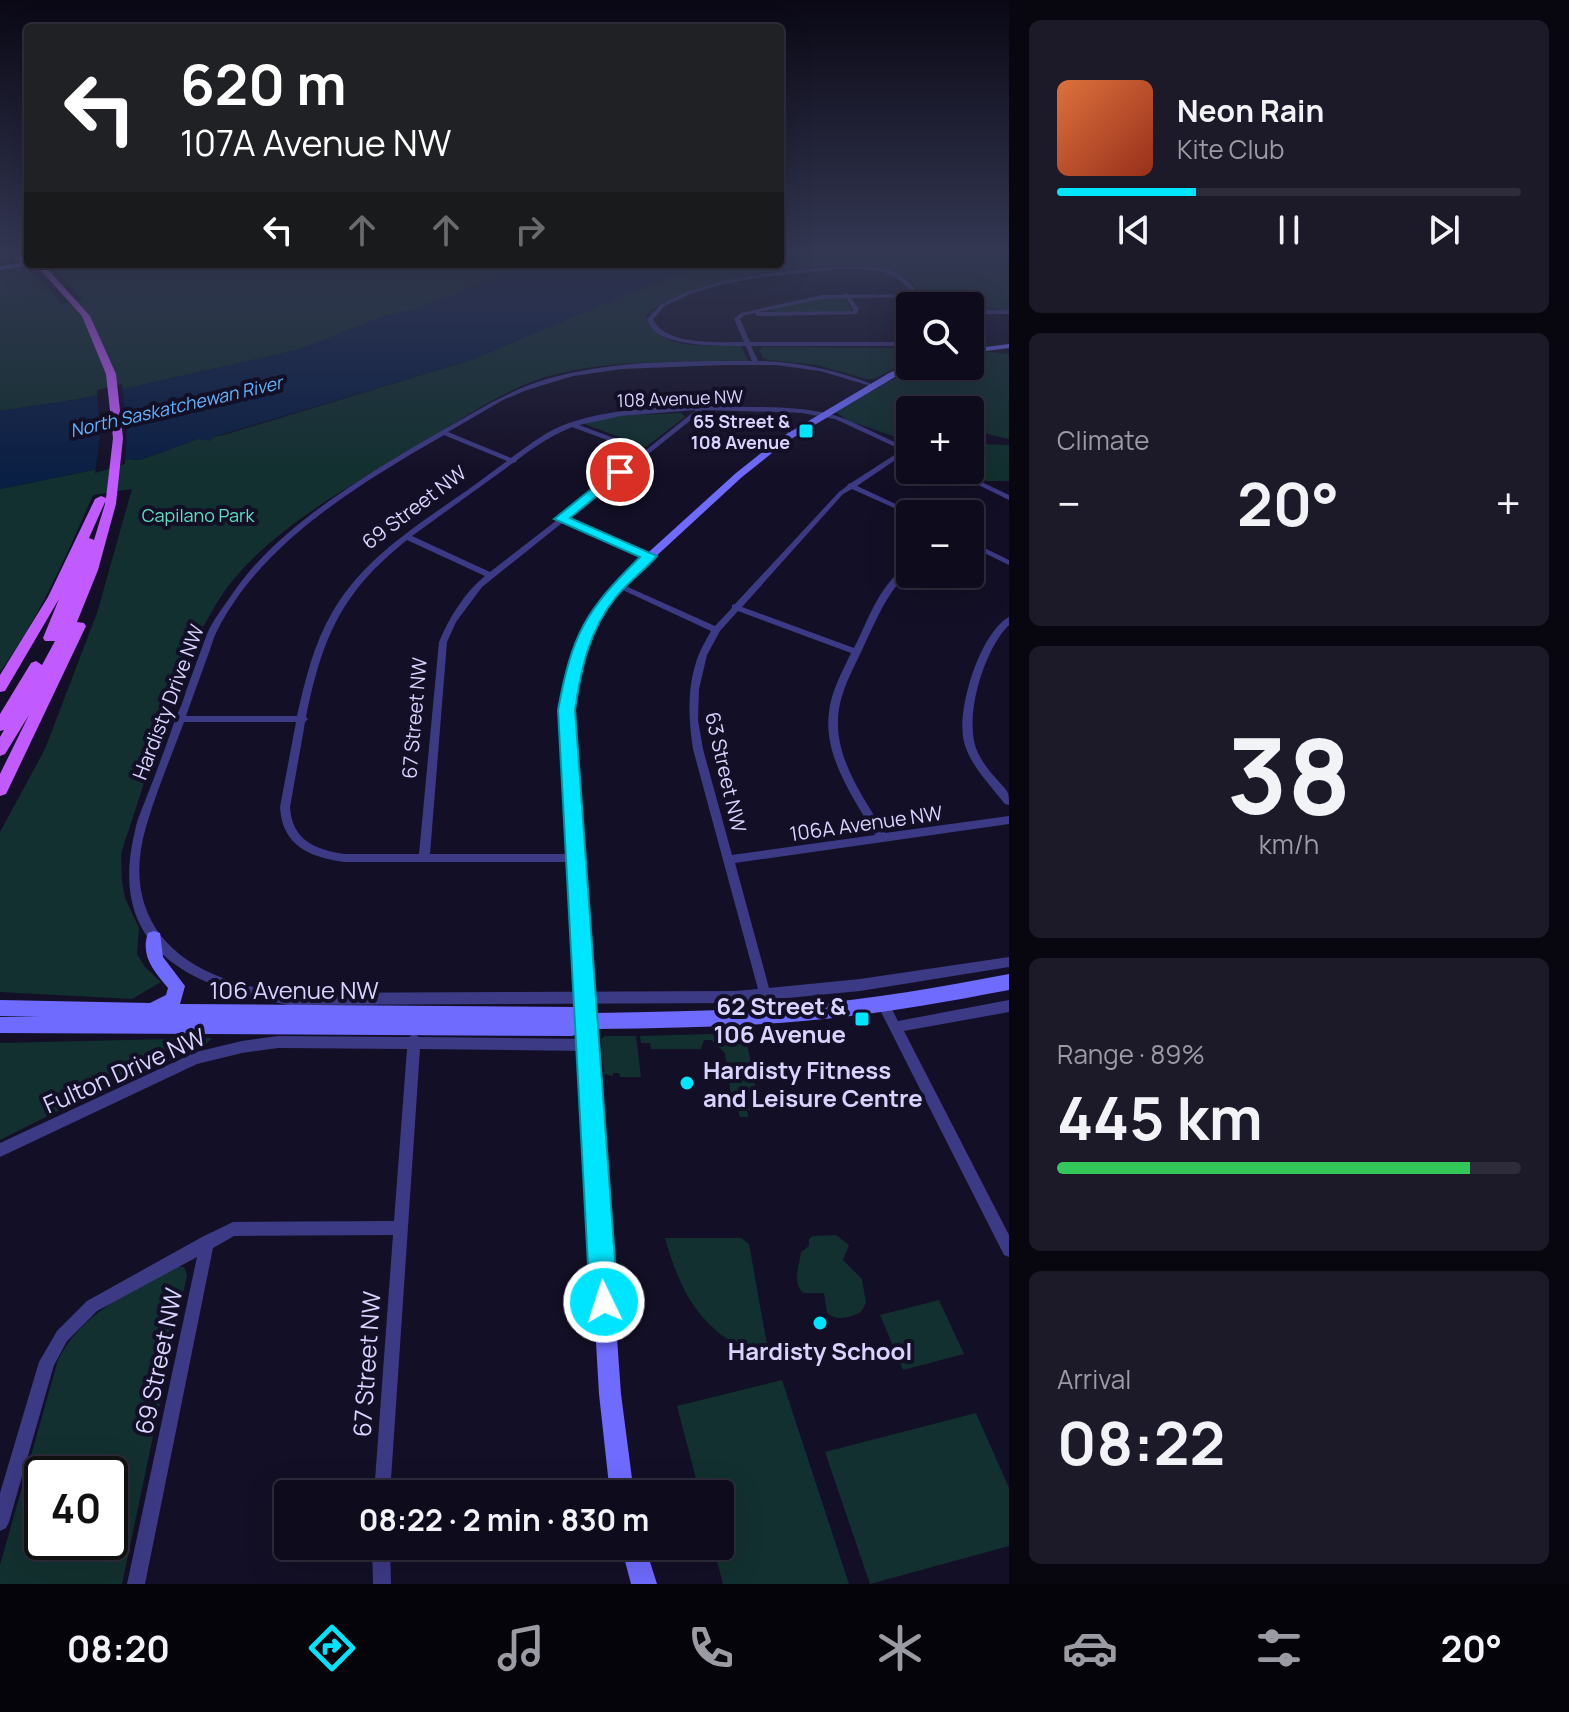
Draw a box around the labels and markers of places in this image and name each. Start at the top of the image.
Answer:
place label: 65 Street & 108 Avenue [691,409,790,454]
marker: 65 Street & 108 Avenue [797,422,815,440]
pin [586,438,654,506]
place label: 62 Street & 106 Avenue [713,989,846,1050]
marker: 62 Street & 106 Avenue [853,1010,871,1028]
place label: Hardisty Fitness and Leisure Centre [703,1053,923,1114]
marker: Hardisty Fitness and Leisure Centre [678,1074,696,1092]
marker: Hardisty School [811,1314,829,1332]
place label: Hardisty School [728,1334,912,1367]

